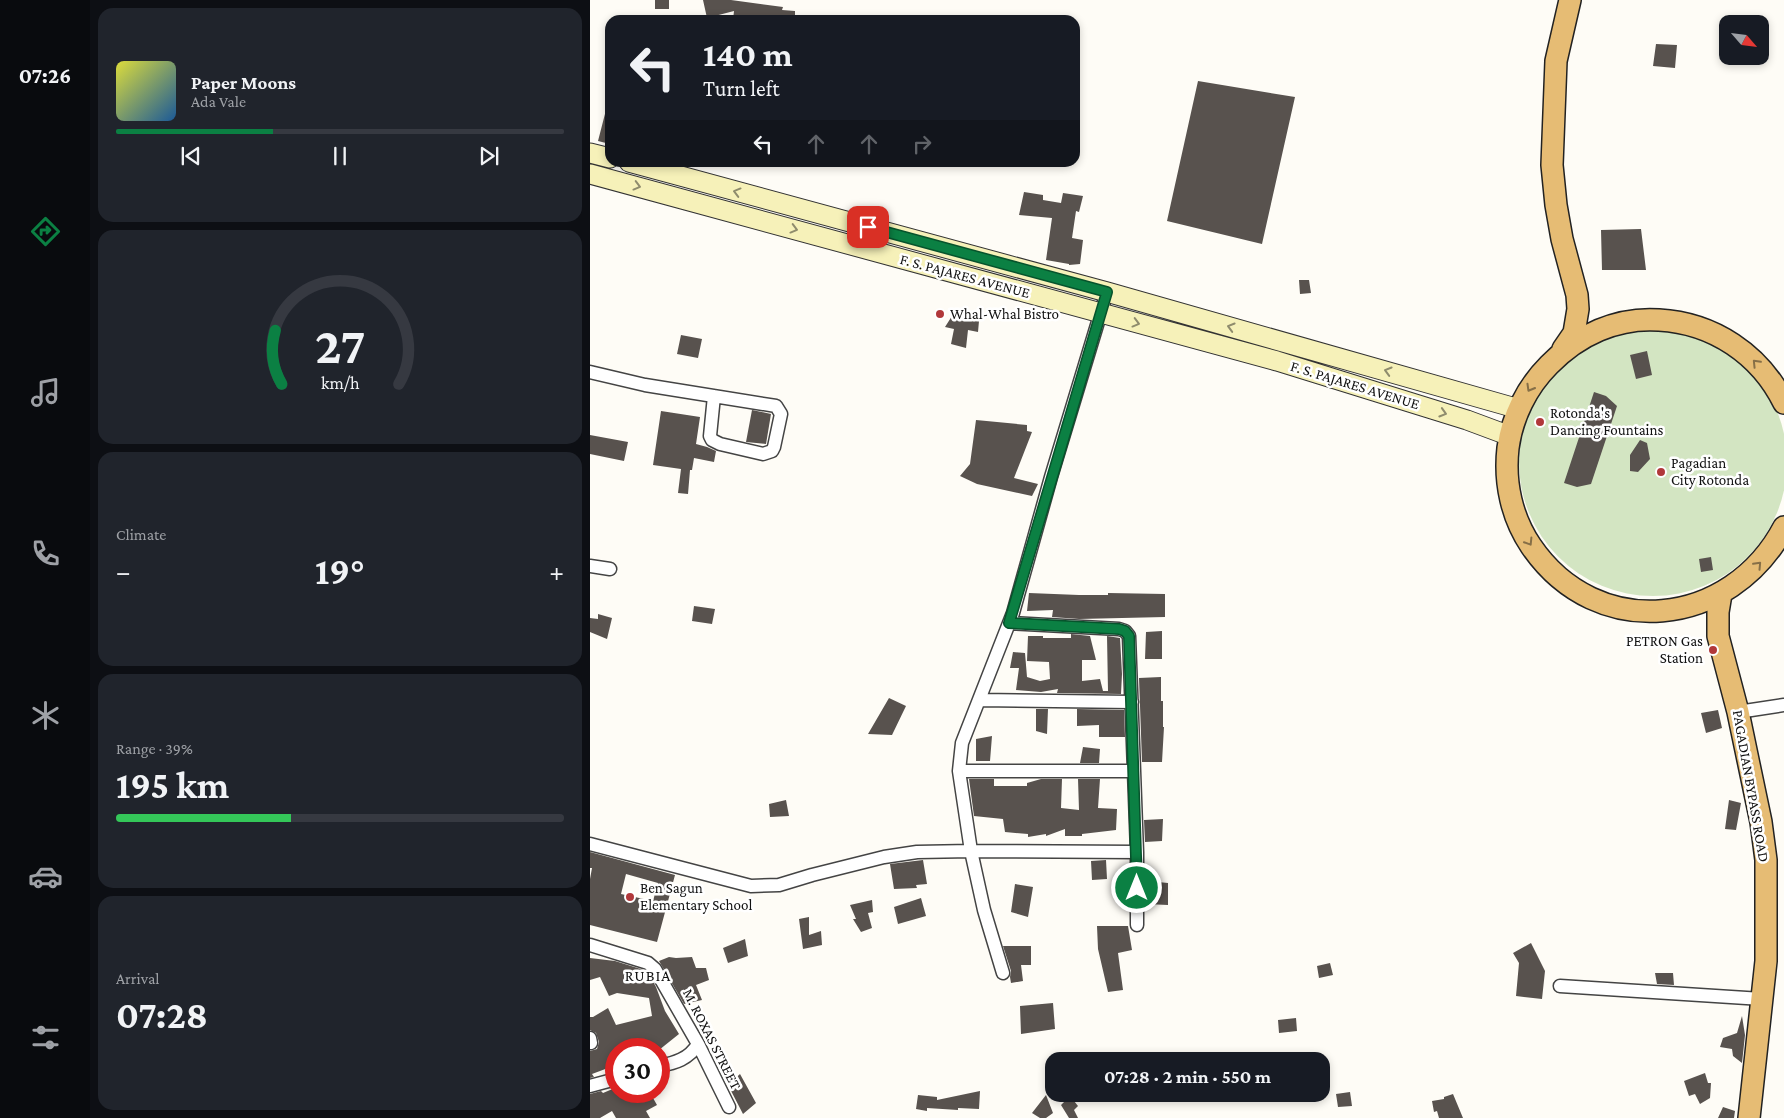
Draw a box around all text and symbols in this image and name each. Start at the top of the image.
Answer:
north arrow [1719,15,1769,65]
map controls [1719,15,1769,65]
icon: left [620,35,685,100]
text: 140 m [703,35,793,74]
text: 07:26 [19,63,71,88]
text: Paper Moons [191,72,296,93]
text: Turn left [703,76,780,101]
text: Ada Vale [191,93,246,110]
icon: left [749,130,777,158]
icon: ahead [802,130,830,158]
icon: ahead [855,130,883,158]
icon: right [908,130,936,158]
icon: previous [177,142,205,170]
icon: pause [326,142,354,170]
icon: next [475,142,503,170]
one-way arrow [633,180,642,191]
one-way arrow [733,187,742,197]
pin [847,206,889,248]
icon: arrive [854,213,882,241]
icon: directions [28,214,63,249]
one-way arrow [789,223,798,234]
street label: F. S. PAJARES AVENUE [898,251,1032,302]
place label: Whal-Whal Bistro [950,306,1059,322]
marker: Whal-Whal Bistro [934,308,946,320]
text: 27 [315,316,365,374]
one-way arrow [1132,317,1141,328]
one-way arrow [1227,322,1236,333]
street label: F. S. PAJARES AVENUE [1288,358,1421,413]
one-way arrow [1753,360,1762,369]
one-way arrow [1384,367,1392,377]
text: km/h [321,373,360,393]
icon: music [28,375,63,410]
one-way arrow [1527,383,1537,392]
place label: Rotonda's Dancing Fountains [1550,405,1664,439]
one-way arrow [1439,407,1447,417]
marker: Rotonda's Dancing Fountains [1534,416,1546,428]
place label: Pagadian City Rotonda [1671,455,1749,489]
marker: Pagadian City Rotonda [1655,466,1667,478]
text: Climate [116,526,166,543]
icon: phone [28,536,63,571]
one-way arrow [1522,536,1532,545]
text: 19° [315,550,365,592]
text: − [116,556,131,587]
text: + [549,556,564,587]
one-way arrow [1752,562,1761,571]
place label: PETRON Gas Station [1626,633,1703,666]
marker: PETRON Gas Station [1707,644,1719,656]
icon: climate [28,698,63,733]
street label: PAGADIAN BYPASS ROAD [1730,709,1772,863]
text: Range · 39% [116,740,193,757]
text: 195 km [116,764,229,806]
icon: car [28,859,63,894]
position arrow [1110,861,1162,913]
place label: Ben Sagun Elementary School [640,880,752,914]
marker: Ben Sagun Elementary School [624,891,636,903]
district label: RUBIA [625,967,671,984]
text: Arrival [116,970,160,987]
street label: M. ROXAS STREET [680,986,744,1092]
text: 07:28 [116,994,208,1036]
icon: filters [28,1020,63,1055]
speed limit sign: 30 [605,1038,670,1103]
text: 07:28 · 2 min · 550 m [1104,1066,1271,1087]

